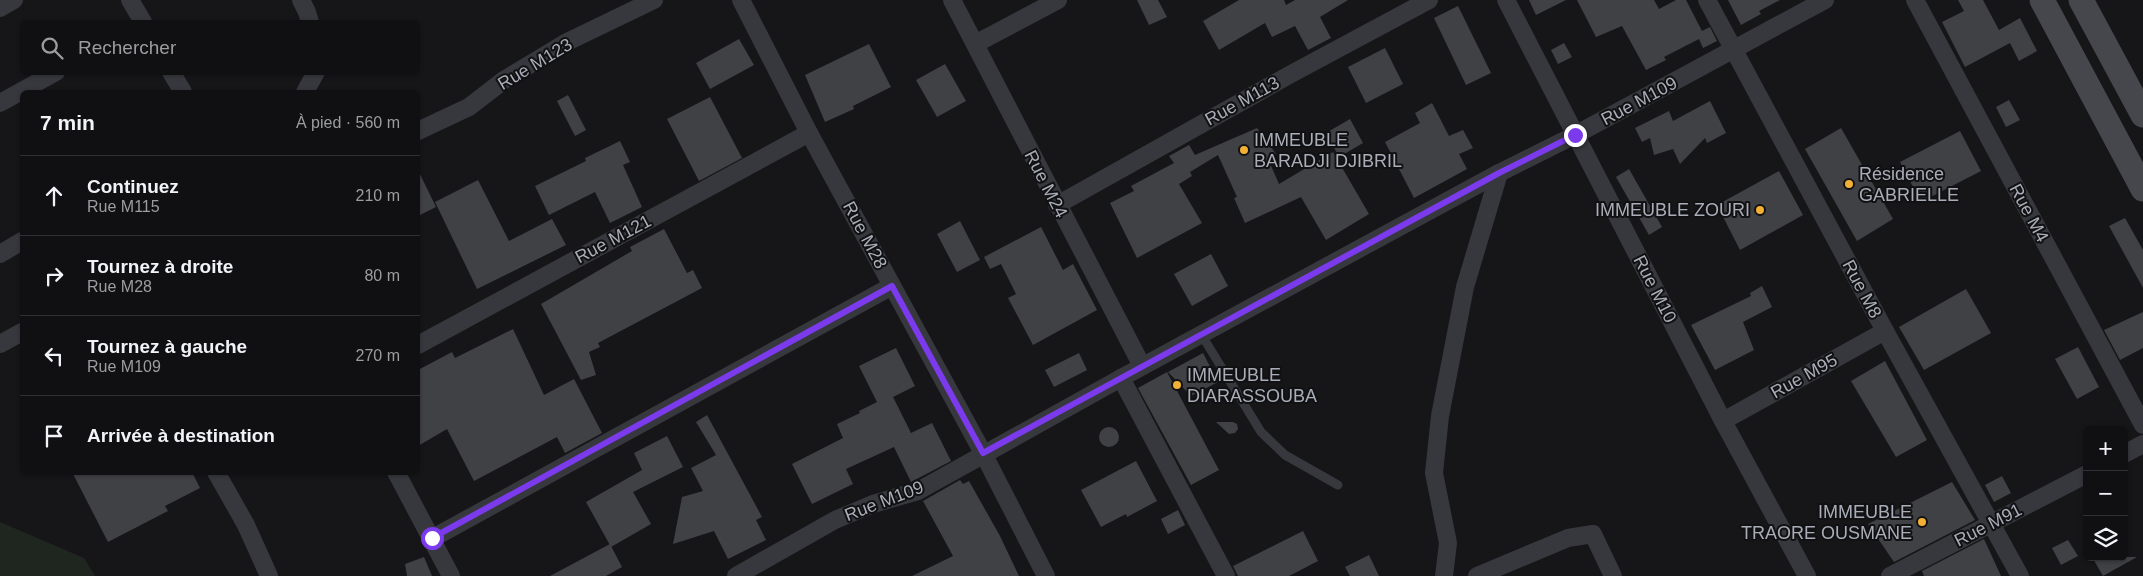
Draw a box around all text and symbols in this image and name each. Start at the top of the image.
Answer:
search box [20,20,420,75]
icon: search [38,34,66,62]
street label: Rue M123 [494,34,576,94]
text: Rechercher [78,37,176,58]
street label: Rue M113 [1201,72,1283,130]
street label: Rue M109 [1598,73,1680,129]
text: 7 min [40,111,95,134]
text: À pied · 560 m [296,114,400,131]
route end [1564,124,1587,147]
place label: IMMEUBLE BARADJI DJIBRIL [1254,130,1402,171]
marker: IMMEUBLE BARADJI DJIBRIL [1238,144,1250,156]
street label: Rue M24 [1021,147,1071,221]
place label: Résidence GABRIELLE [1859,164,1959,205]
text: Continuez [87,176,179,197]
marker: Résidence GABRIELLE [1843,178,1855,190]
street label: Rue M4 [2005,180,2053,246]
icon: ahead [40,182,68,210]
text: 210 m [356,187,400,204]
text: Rue M115 [87,198,160,215]
street label: Rue M28 [839,198,891,272]
place label: IMMEUBLE ZOURI [1595,200,1750,220]
marker: IMMEUBLE ZOURI [1754,204,1766,216]
street label: Rue M121 [572,211,654,267]
street label: Rue M10 [1630,252,1680,326]
text: Tournez à droite [87,256,233,277]
street label: Rue M8 [1838,256,1886,322]
icon: right [40,262,68,290]
text: 80 m [364,267,400,284]
text: Rue M28 [87,278,152,295]
text: Tournez à gauche [87,336,247,357]
icon: left [40,342,68,370]
text: 270 m [356,347,400,364]
street label: Rue M95 [1767,350,1841,402]
text: Rue M109 [87,358,161,375]
place label: IMMEUBLE DIARASSOUBA [1187,365,1317,406]
marker: IMMEUBLE DIARASSOUBA [1171,379,1183,391]
icon: arrive [40,422,68,450]
text: Arrivée à destination [87,425,275,446]
map controls [2083,426,2128,561]
button: + [2083,426,2128,471]
button: − [2083,471,2128,516]
street label: Rue M109 [842,477,926,525]
street label: Rue M91 [1951,500,2025,550]
place label: IMMEUBLE TRAORE OUSMANE [1741,502,1912,543]
marker: IMMEUBLE TRAORE OUSMANE [1916,516,1928,528]
button: layers [2083,516,2128,561]
route start [421,527,444,550]

